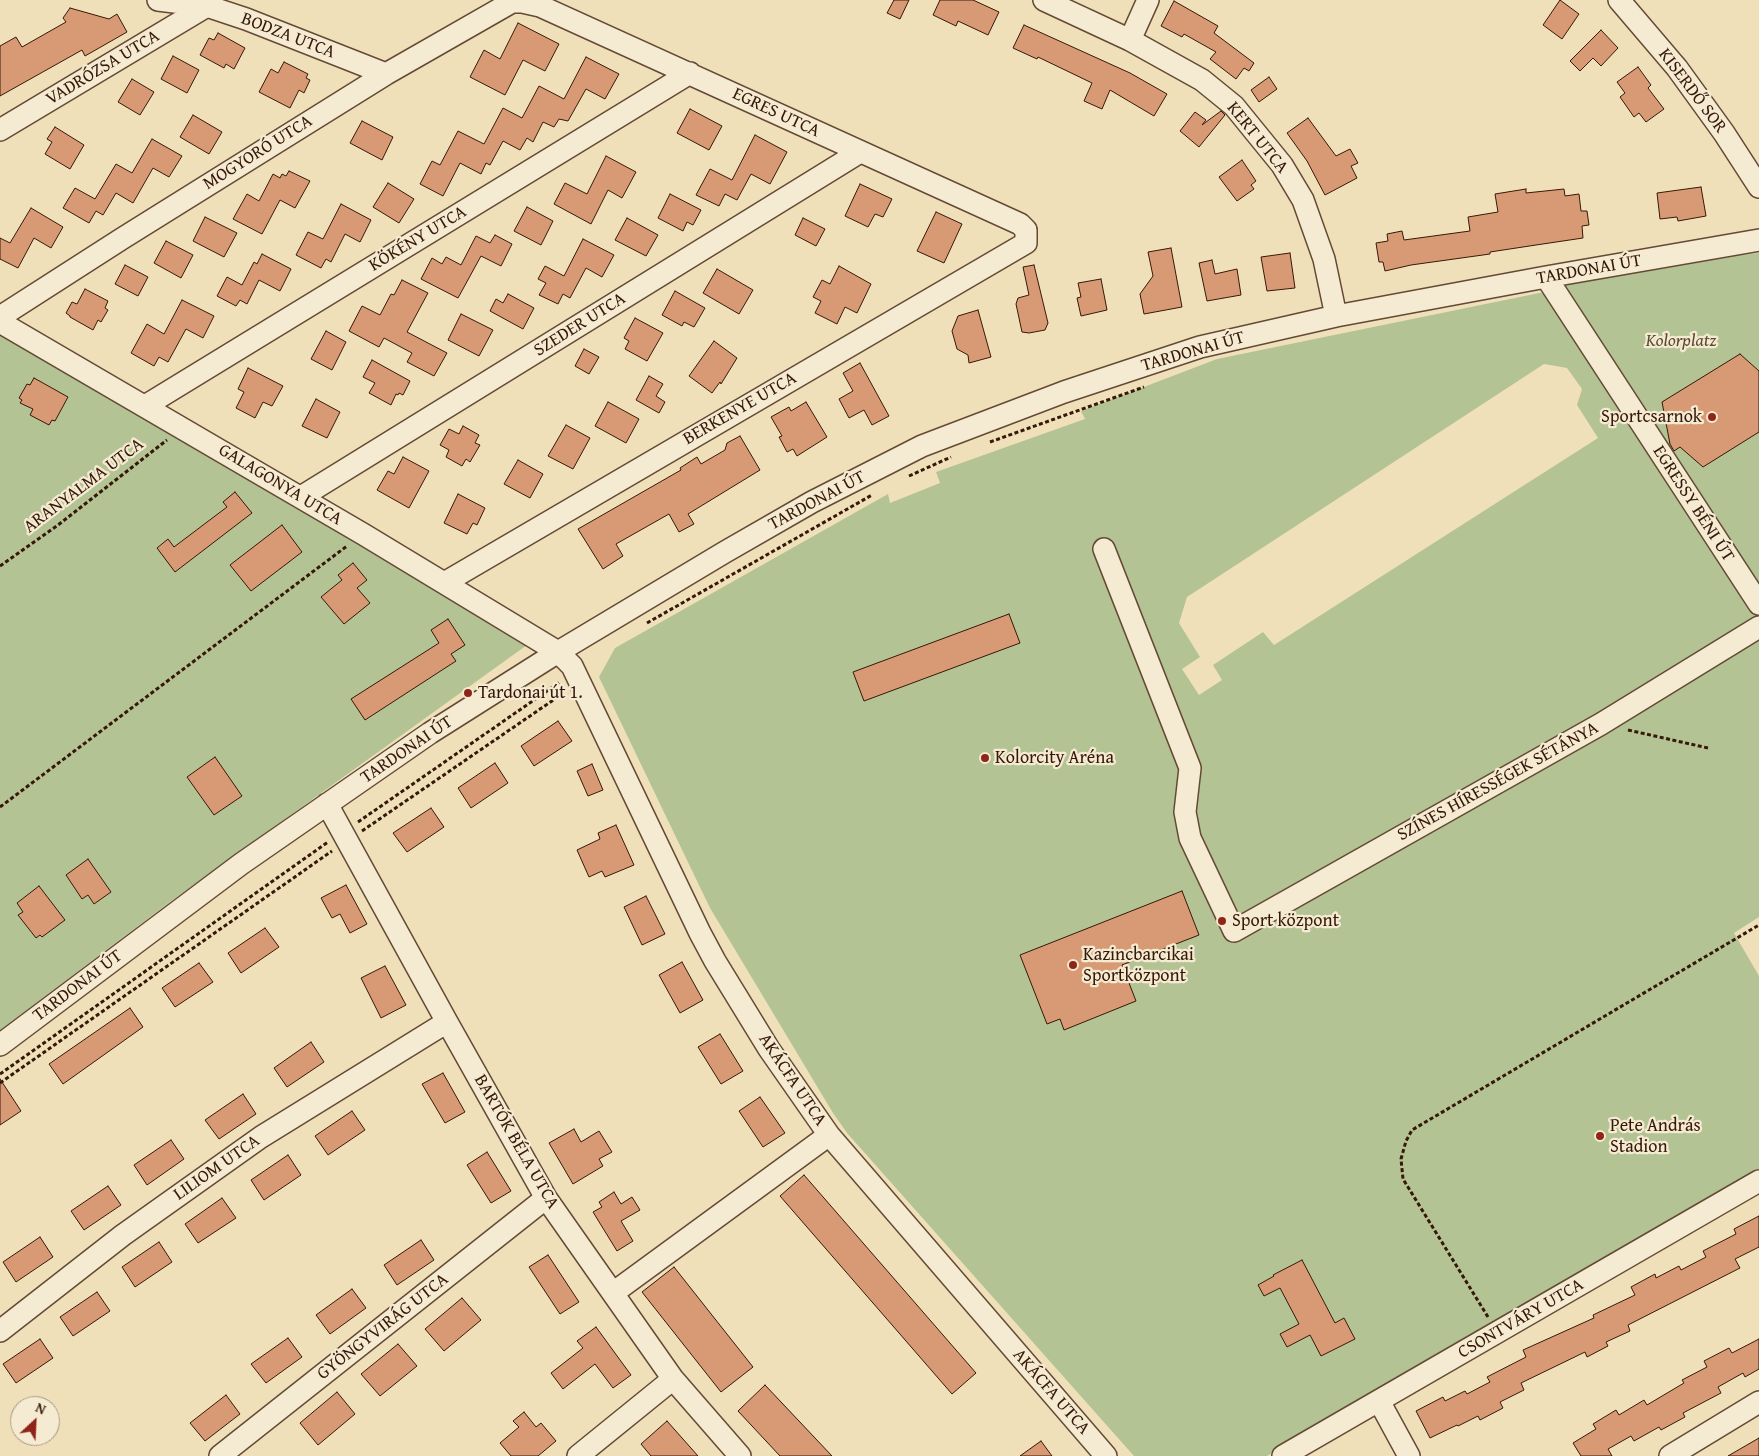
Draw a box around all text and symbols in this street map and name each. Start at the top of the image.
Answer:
street label: BODZA UTCA [238,8,338,64]
street label: VADRÓZSA UTCA [42,26,164,110]
street label: KISERDŐ SOR [1653,44,1731,138]
street label: EGRES UTCA [729,83,823,143]
street label: KERT UTCA [1222,98,1292,178]
street label: MOGYORÓ UTCA [199,111,317,195]
street label: KÖKÉNY UTCA [365,201,471,277]
street label: TARDONAI ÚT [1535,250,1643,290]
street label: SZEDER UTCA [530,288,630,362]
street label: TARDONAI ÚT [1139,327,1247,377]
park label: Kolorplatz [1646,330,1716,352]
street label: BERKENYE UTCA [680,368,800,450]
place label: Sportcsarnok [1601,406,1702,428]
marker: Sportcsarnok [1706,411,1718,423]
street label: ARANYALMA UTCA [20,434,148,538]
street label: GALAGONYA UTCA [214,440,346,530]
street label: EGRESSY BÉNI ÚT [1647,442,1739,566]
street label: TARDONAI ÚT [765,467,869,535]
place label: Tardonai út 1. [478,682,583,704]
marker: Tardonai út 1. [462,687,474,699]
street label: TARDONAI ÚT [357,711,457,789]
street label: SZÍNES HÍRESSÉGEK SÉTÁNYA [1394,718,1602,846]
place label: Kolorcity Aréna [995,747,1114,769]
marker: Kolorcity Aréna [979,752,991,764]
place label: Sport központ [1232,910,1339,932]
marker: Sport központ [1216,915,1228,927]
place label: Kazincbarcikai Sportközpont [1083,944,1194,986]
street label: TARDONAI ÚT [29,945,127,1027]
marker: Kazincbarcikai Sportközpont [1067,959,1079,971]
street label: AKÁCFA UTCA [753,1030,831,1130]
street label: BARTÓK BÉLA UTCA [469,1071,563,1213]
place label: Pete András Stadion [1610,1115,1701,1158]
street label: LILIOM UTCA [170,1130,264,1206]
marker: Pete András Stadion [1594,1130,1606,1142]
street label: GYÖNGYVIRÁG UTCA [313,1269,453,1385]
street label: CSONTVÁRY UTCA [1454,1274,1588,1364]
street label: AKÁCFA UTCA [1008,1345,1094,1439]
north arrow [10,1396,60,1446]
text: N [32,1397,49,1419]

